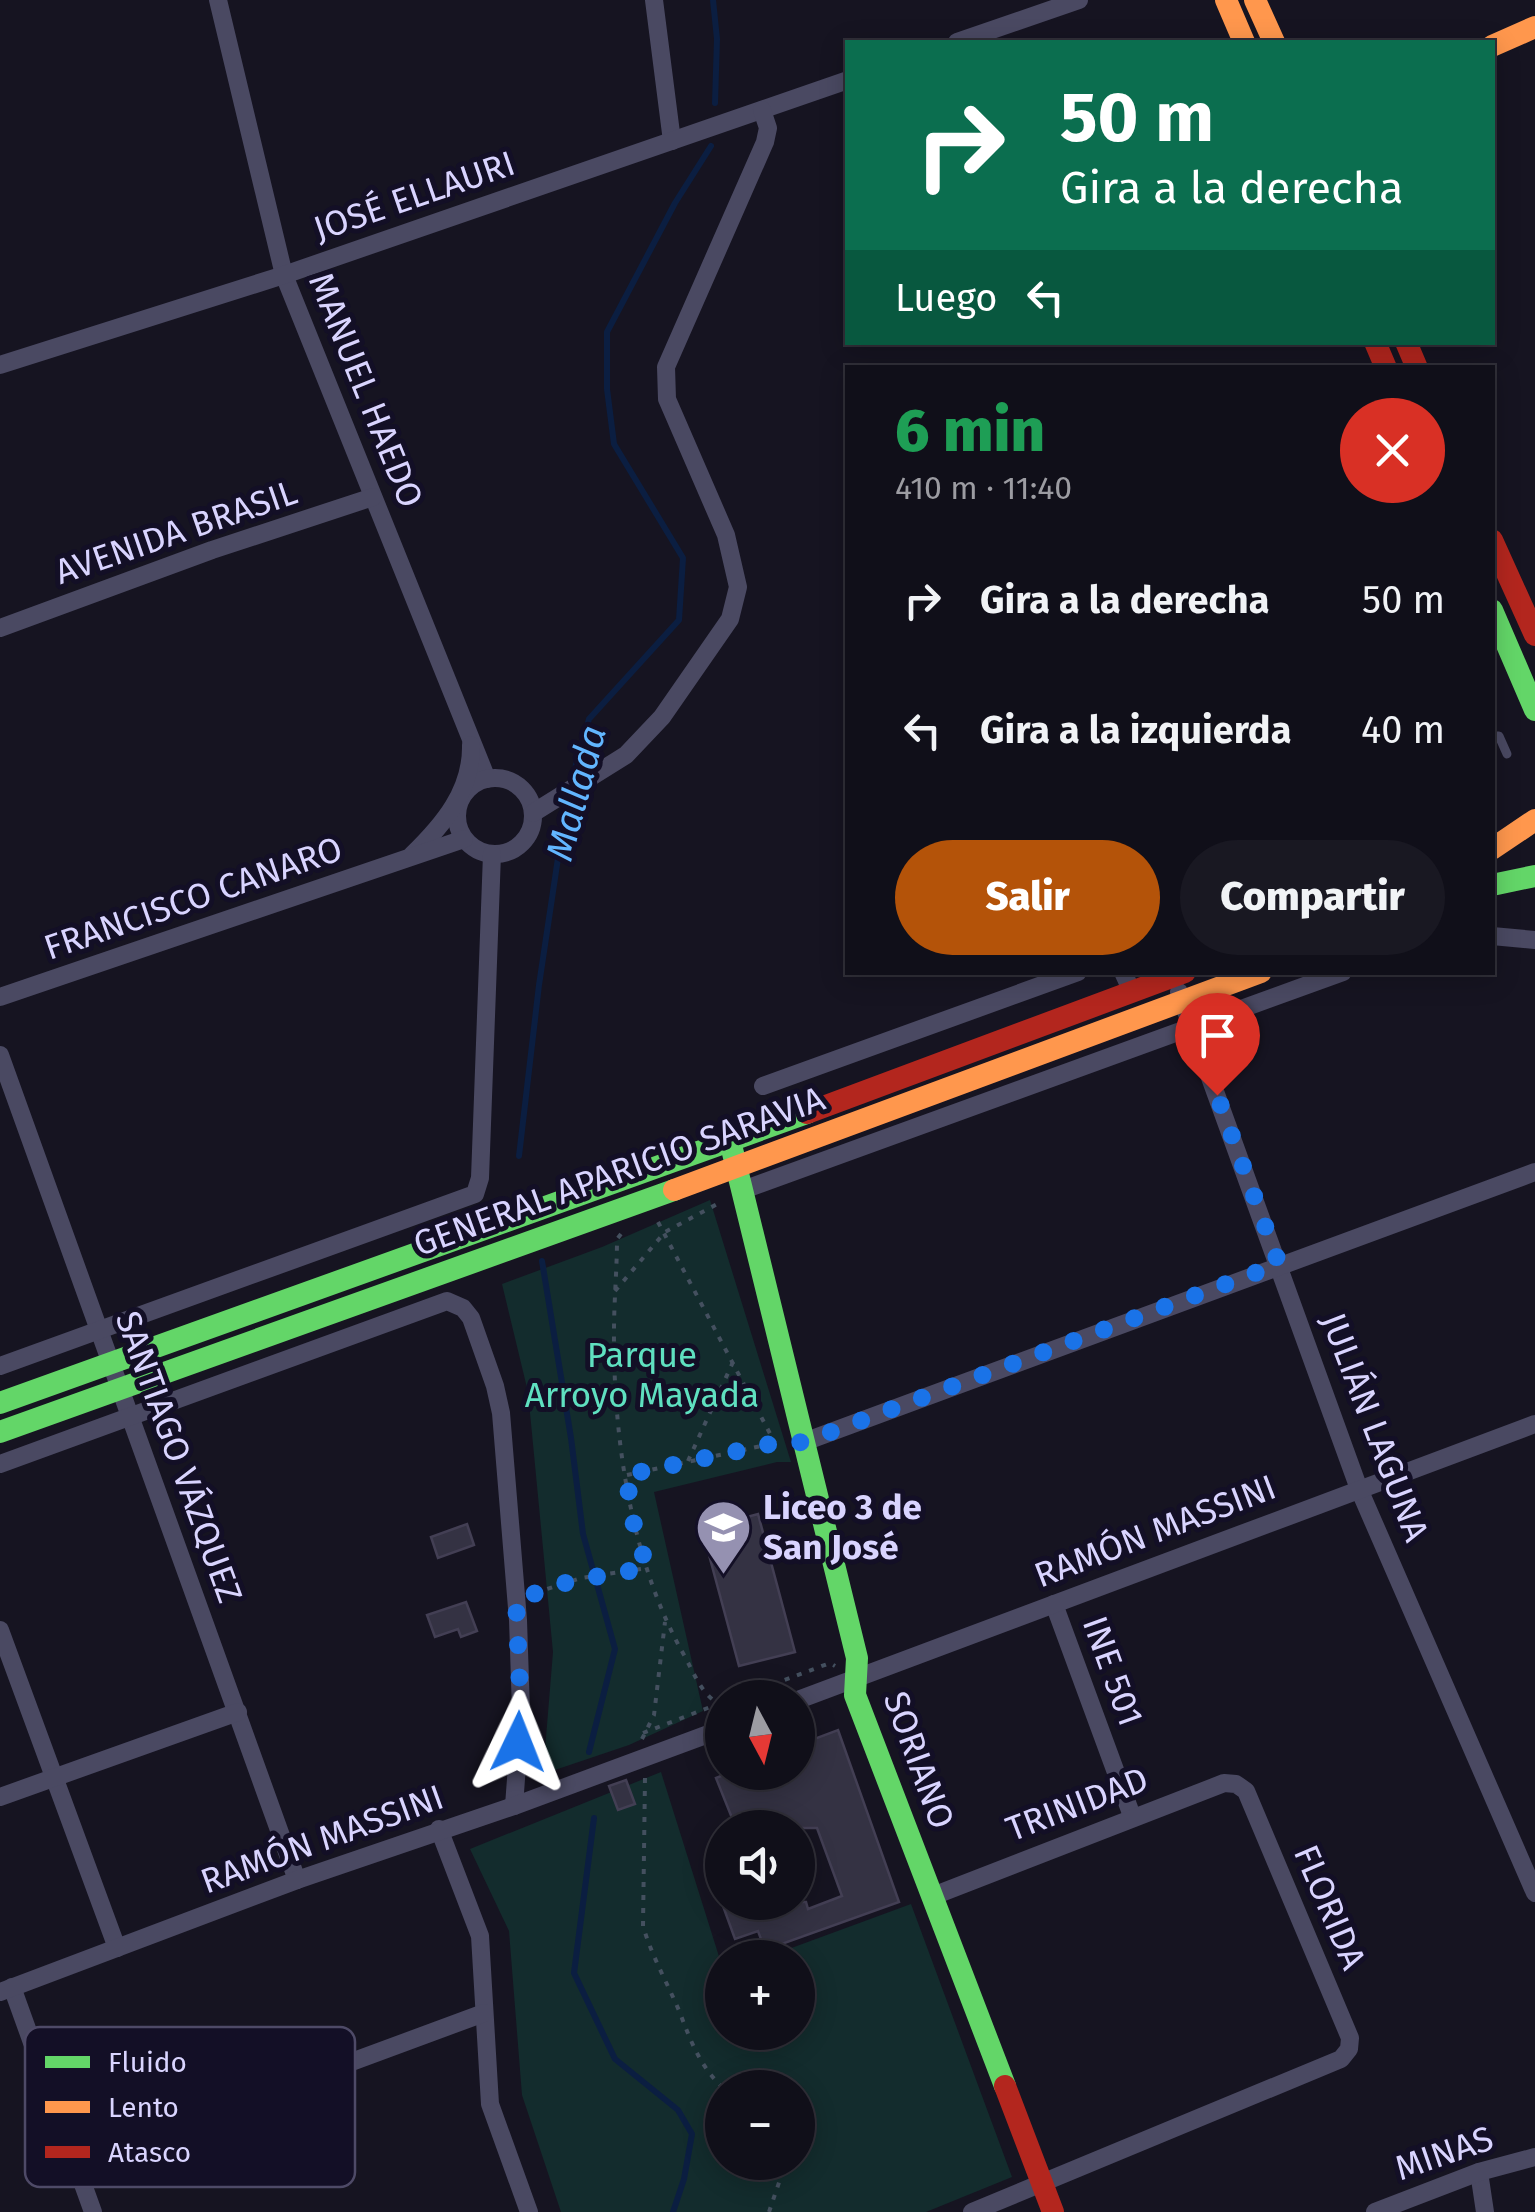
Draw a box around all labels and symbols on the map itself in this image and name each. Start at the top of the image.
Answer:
street label: JOSÉ ELLAURI [308,142,520,250]
street label: MANUEL HAEDO [300,267,432,513]
street label: AVENIDA BRASIL [50,471,302,593]
water label: Mallada [536,720,616,866]
street label: FRANCISCO CANARO [38,827,348,969]
pin [1175,993,1260,1096]
street label: GENERAL APARICIO SARAVIA [408,1077,830,1265]
street label: SANTIAGO VÁZQUEZ [107,1306,251,1608]
street label: JULIÁN LAGUNA [1312,1307,1438,1547]
park label: Parque Arroyo Mayada [525,1334,759,1416]
street label: RAMÓN MASSINI [1028,1466,1282,1596]
place label: Liceo 3 de San José [763,1486,922,1568]
school or university icon: Liceo 3 de San José [694,1497,754,1576]
street label: INE 501 [1074,1610,1152,1732]
north arrow [705,1680,815,1790]
street label: SORIANO [875,1686,963,1834]
position arrow [466,1690,570,1794]
street label: TRINIDAD [1000,1758,1154,1850]
street label: RAMÓN MASSINI [195,1776,449,1902]
street label: FLORIDA [1285,1838,1375,1976]
legend [25,2027,355,2187]
text: Fluido [108,2046,187,2079]
text: Lento [108,2091,179,2124]
street label: MINAS [1390,2117,1498,2189]
text: Atasco [108,2136,191,2169]

